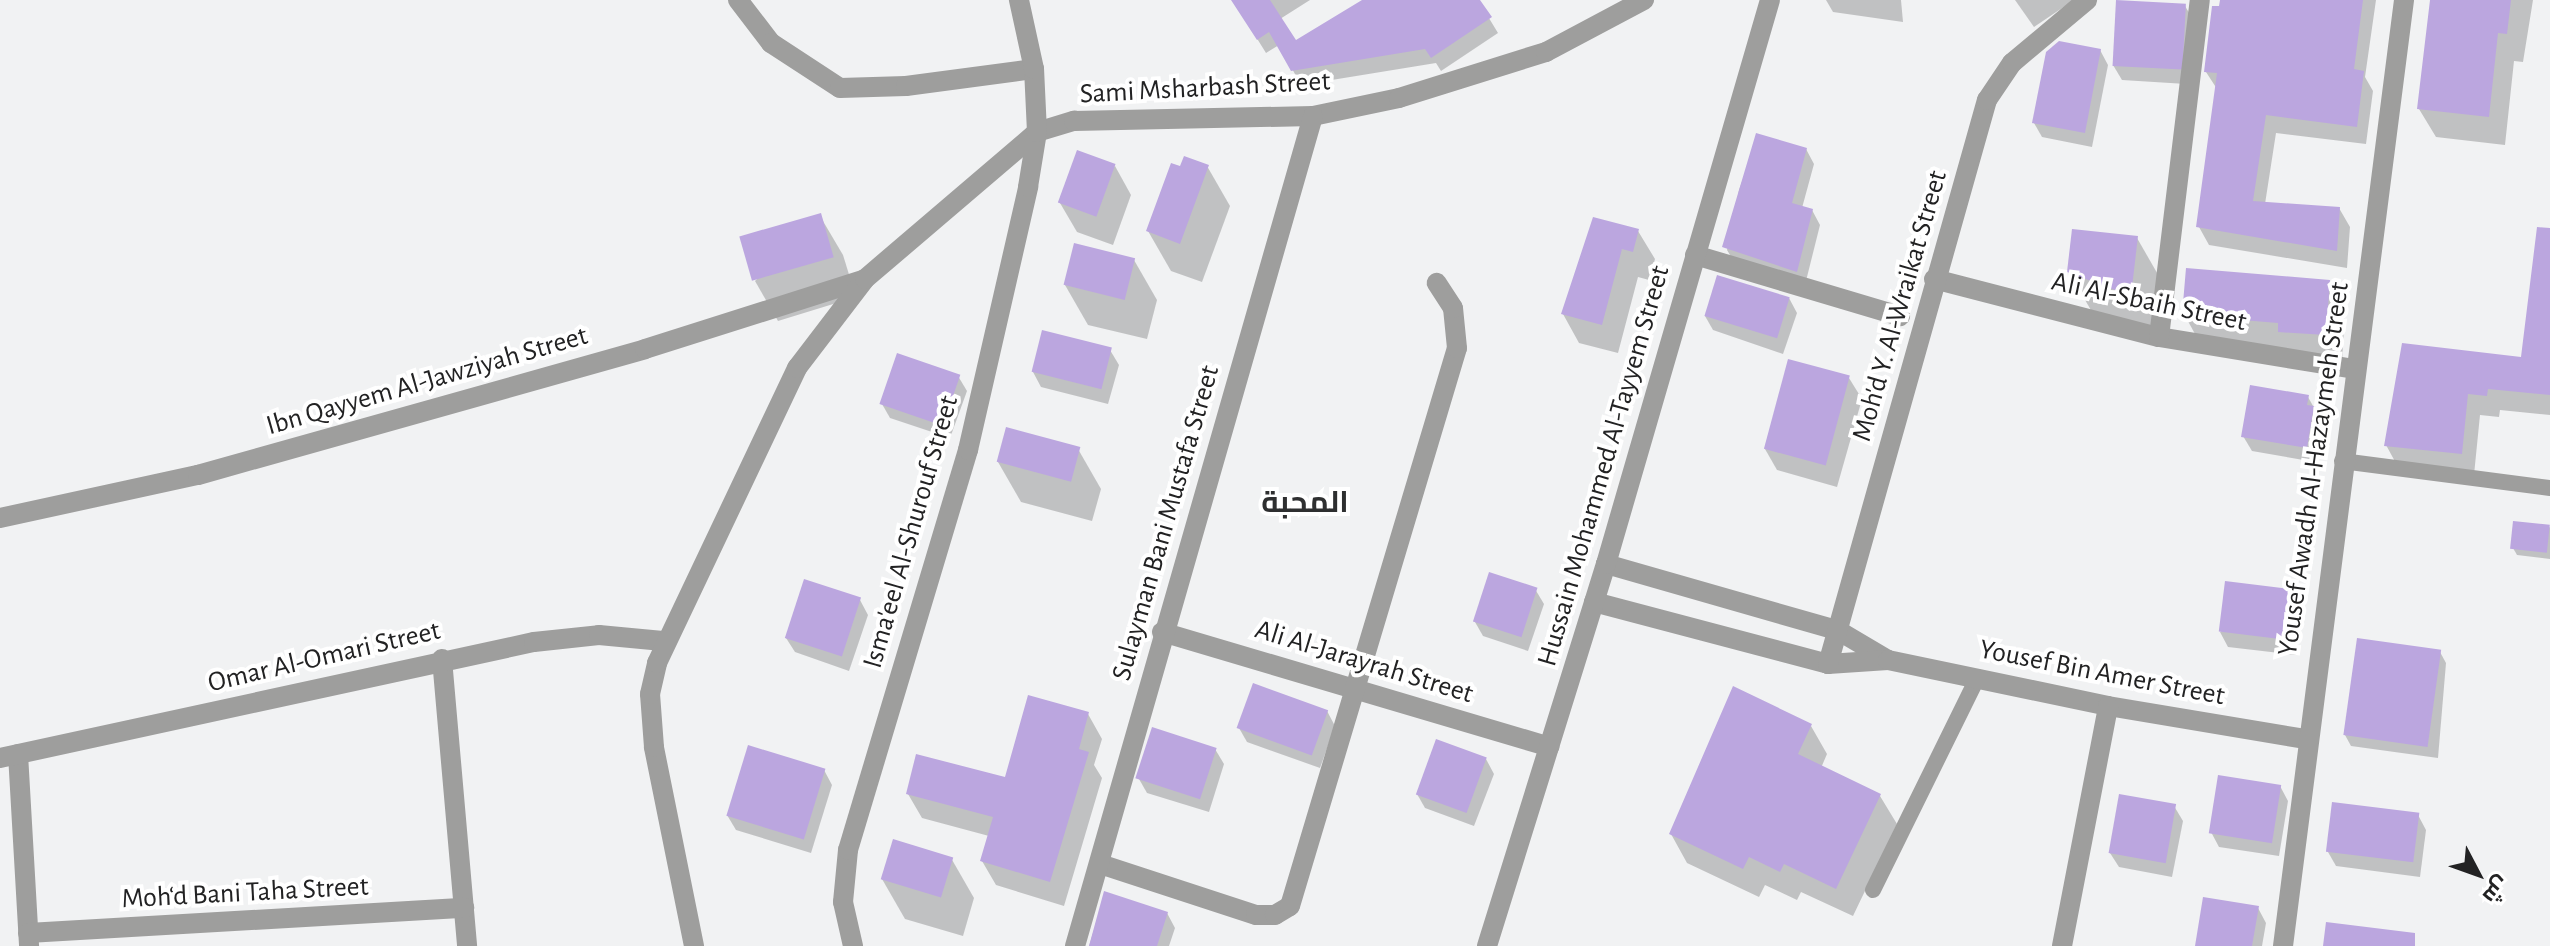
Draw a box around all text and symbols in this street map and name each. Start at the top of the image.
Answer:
street label: Sami Msharbash Street [1079,65,1331,111]
street label: Moh'd Y. Al-Wraikat Street [1845,167,1955,445]
street label: Hussain Mohammed Al-Tayyem Street [1531,262,1677,670]
street label: Ali Al-Sbaih Street [2049,265,2249,339]
street label: Yousef Awadh Al-Hazaymeh Street [2271,280,2357,658]
street label: Ibn Qayyem Al-Jawziyah Street [262,319,592,443]
street label: Sulayman Bani Mustafa Street [1105,362,1227,684]
street label: Isma'eel Al-Shurouf Street [856,392,966,672]
district label: المحبة [1261,485,1349,521]
street label: Ali Al-Jarayrah Street [1251,613,1477,711]
street label: Omar Al-Omari Street [205,614,443,700]
street label: Yousef Bin Amer Street [1977,633,2227,713]
north arrow [2438,834,2518,914]
street label: Moh‘d Bani Taha Street [121,870,369,916]
text: ش [2479,872,2514,908]

